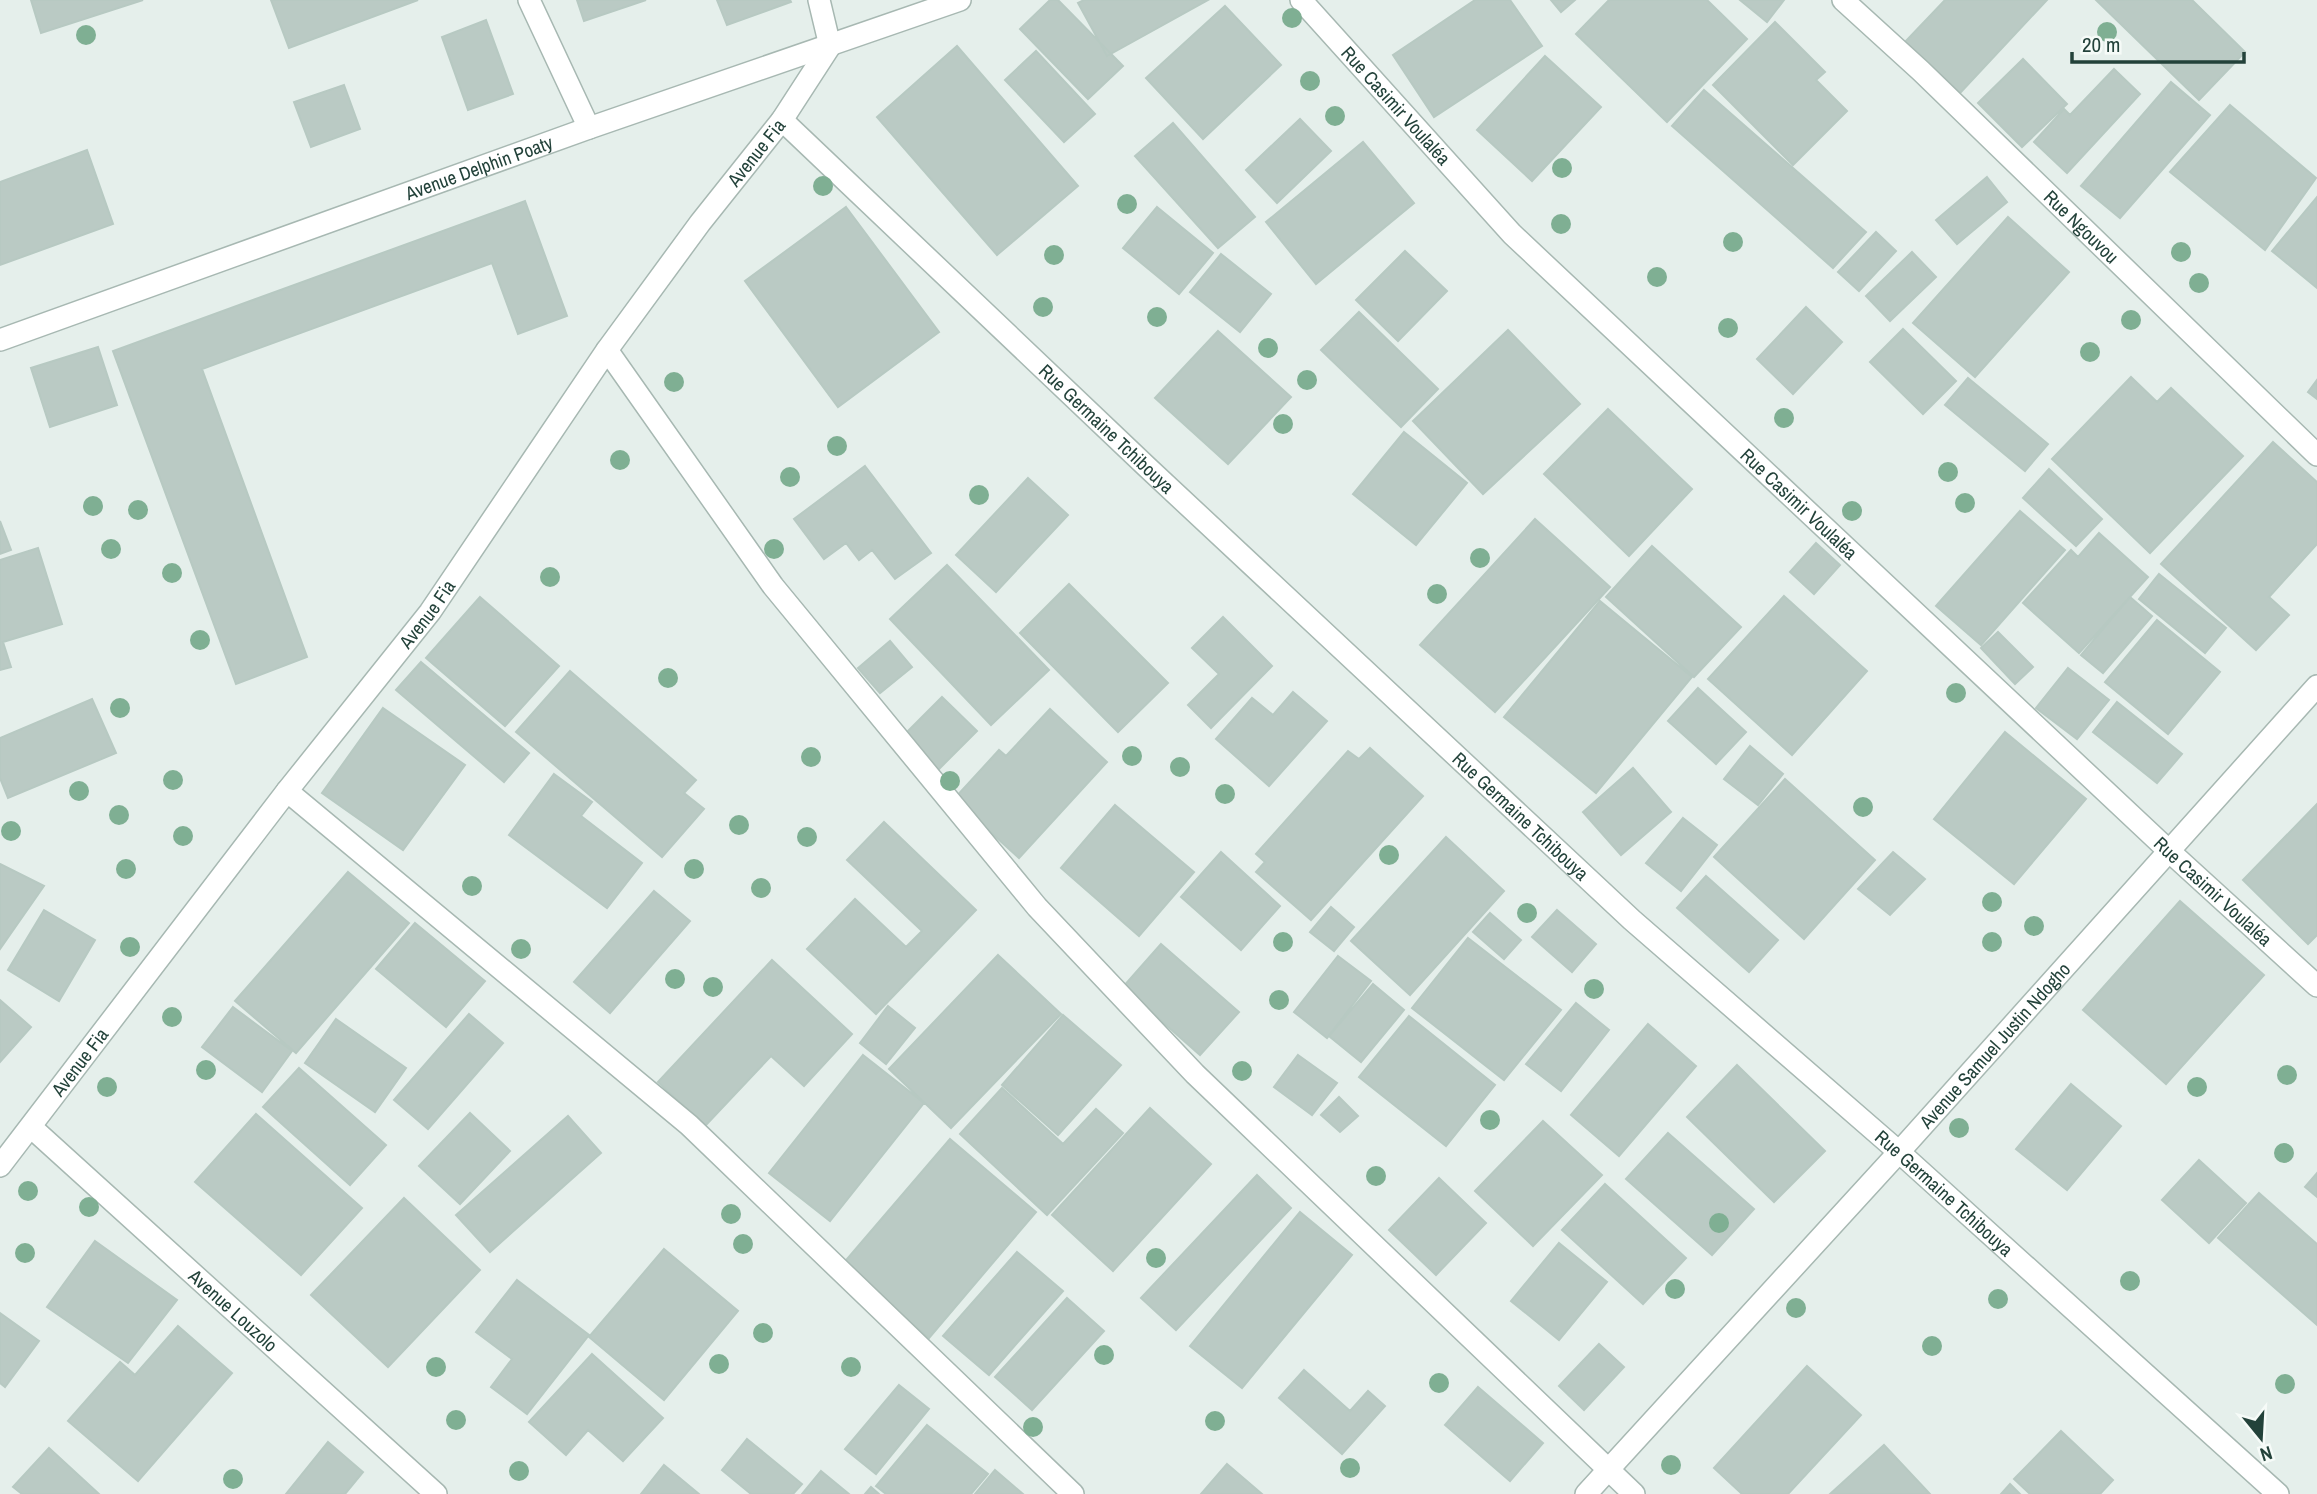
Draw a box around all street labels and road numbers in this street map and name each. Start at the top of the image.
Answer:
street label: Rue Casimir Voulaléa [1336,40,1457,171]
street label: Avenue Fia [721,113,791,193]
street label: Avenue Delphin Poaty [401,129,556,206]
street label: Rue Ngouvou [2038,184,2125,269]
street label: Rue Germaine Tchibouya [1033,358,1180,499]
street label: Rue Casimir Voulaléa [1735,442,1864,565]
street label: Avenue Fia [392,574,461,655]
street label: Rue Germaine Tchibouya [1447,746,1595,886]
street label: Rue Casimir Voulaléa [2148,830,2278,952]
street label: Avenue Samuel Justin Ndogho [1913,957,2076,1135]
street label: Avenue Fia [45,1022,114,1102]
street label: Rue Germaine Tchibouya [1870,1124,2019,1262]
street label: Avenue Louzolo [182,1263,283,1357]

